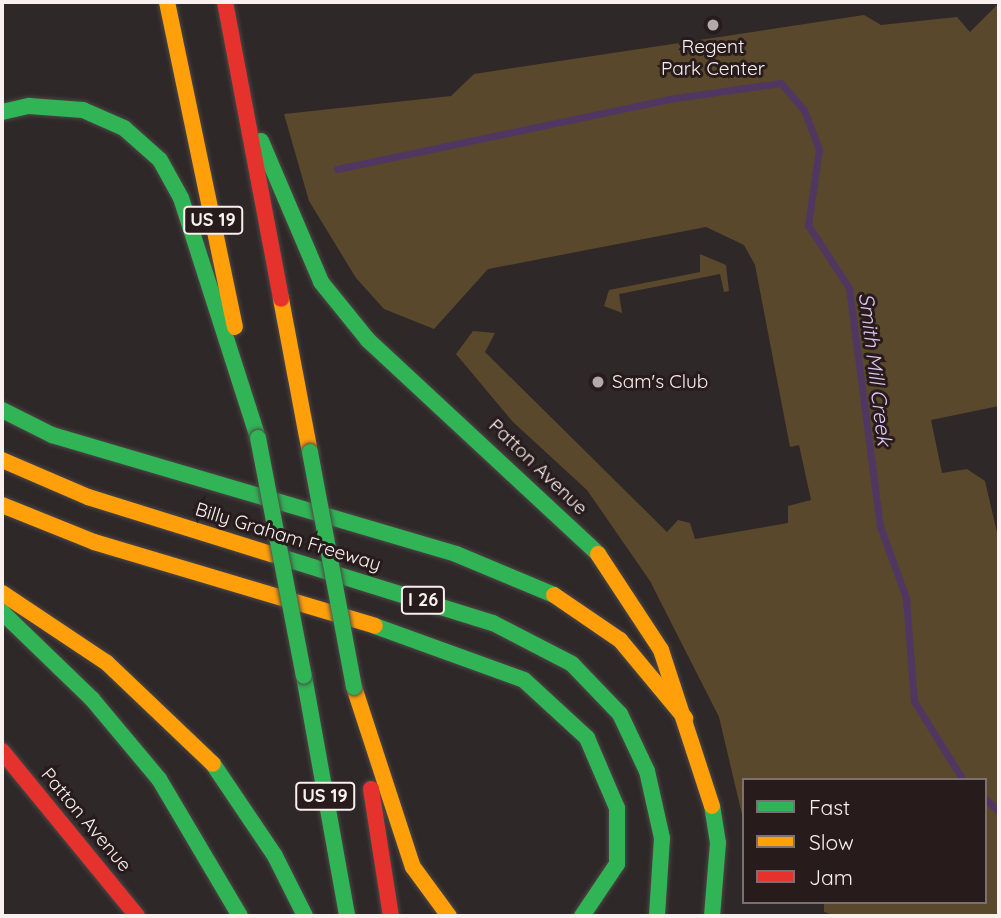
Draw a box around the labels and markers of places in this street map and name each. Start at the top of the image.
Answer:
marker: Regent Park Center [705,17,721,33]
place label: Regent Park Center [661,36,765,80]
place label: Sam's Club [612,371,708,393]
marker: Sam's Club [590,374,606,390]

